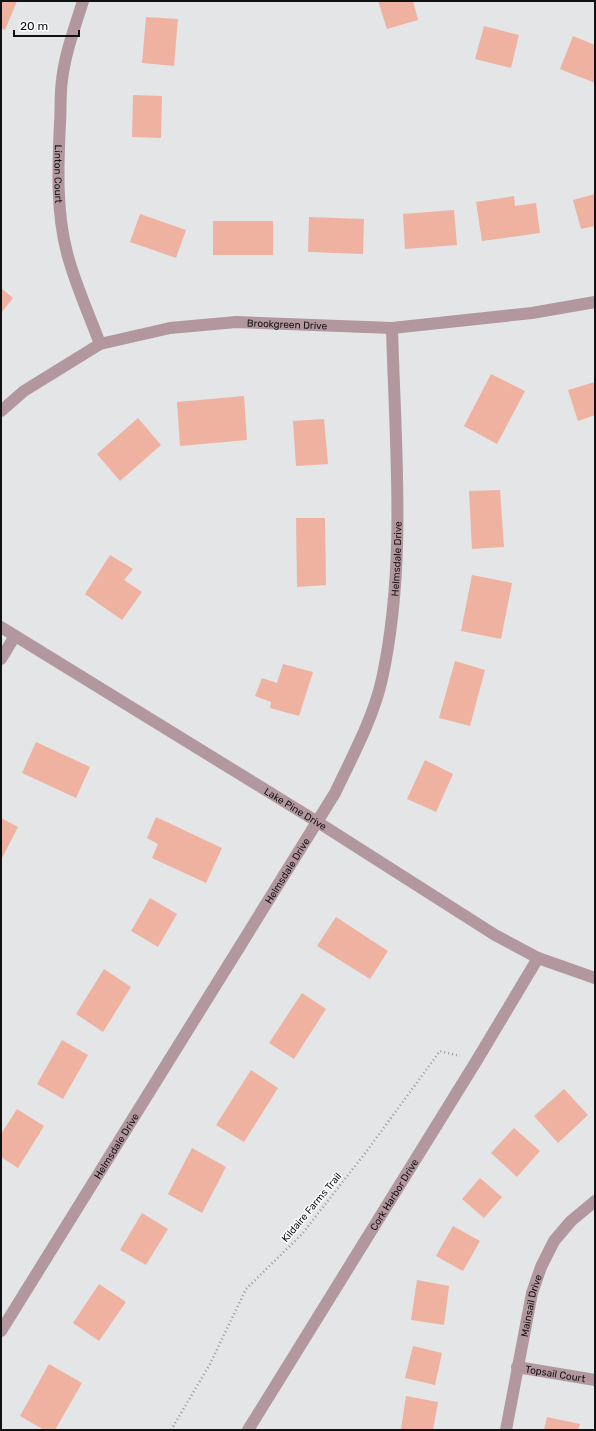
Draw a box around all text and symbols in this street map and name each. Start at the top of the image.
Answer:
scale bar [14,12,79,38]
text: 20 m [20,19,48,33]
street label: Linton Court [51,144,64,204]
street label: Brookgreen Drive [247,317,328,333]
street label: Helmsdale Drive [389,521,404,597]
street label: Lake Pine Drive [262,786,329,833]
street label: Helmsdale Drive [263,836,313,906]
street label: Helmsdale Drive [92,1111,142,1181]
street label: Cork Harbor Drive [368,1157,422,1233]
street label: Kildaire Farms Trail [279,1171,344,1245]
street label: Mainsail Drive [519,1273,545,1338]
street label: Topsail Court [524,1363,586,1385]

